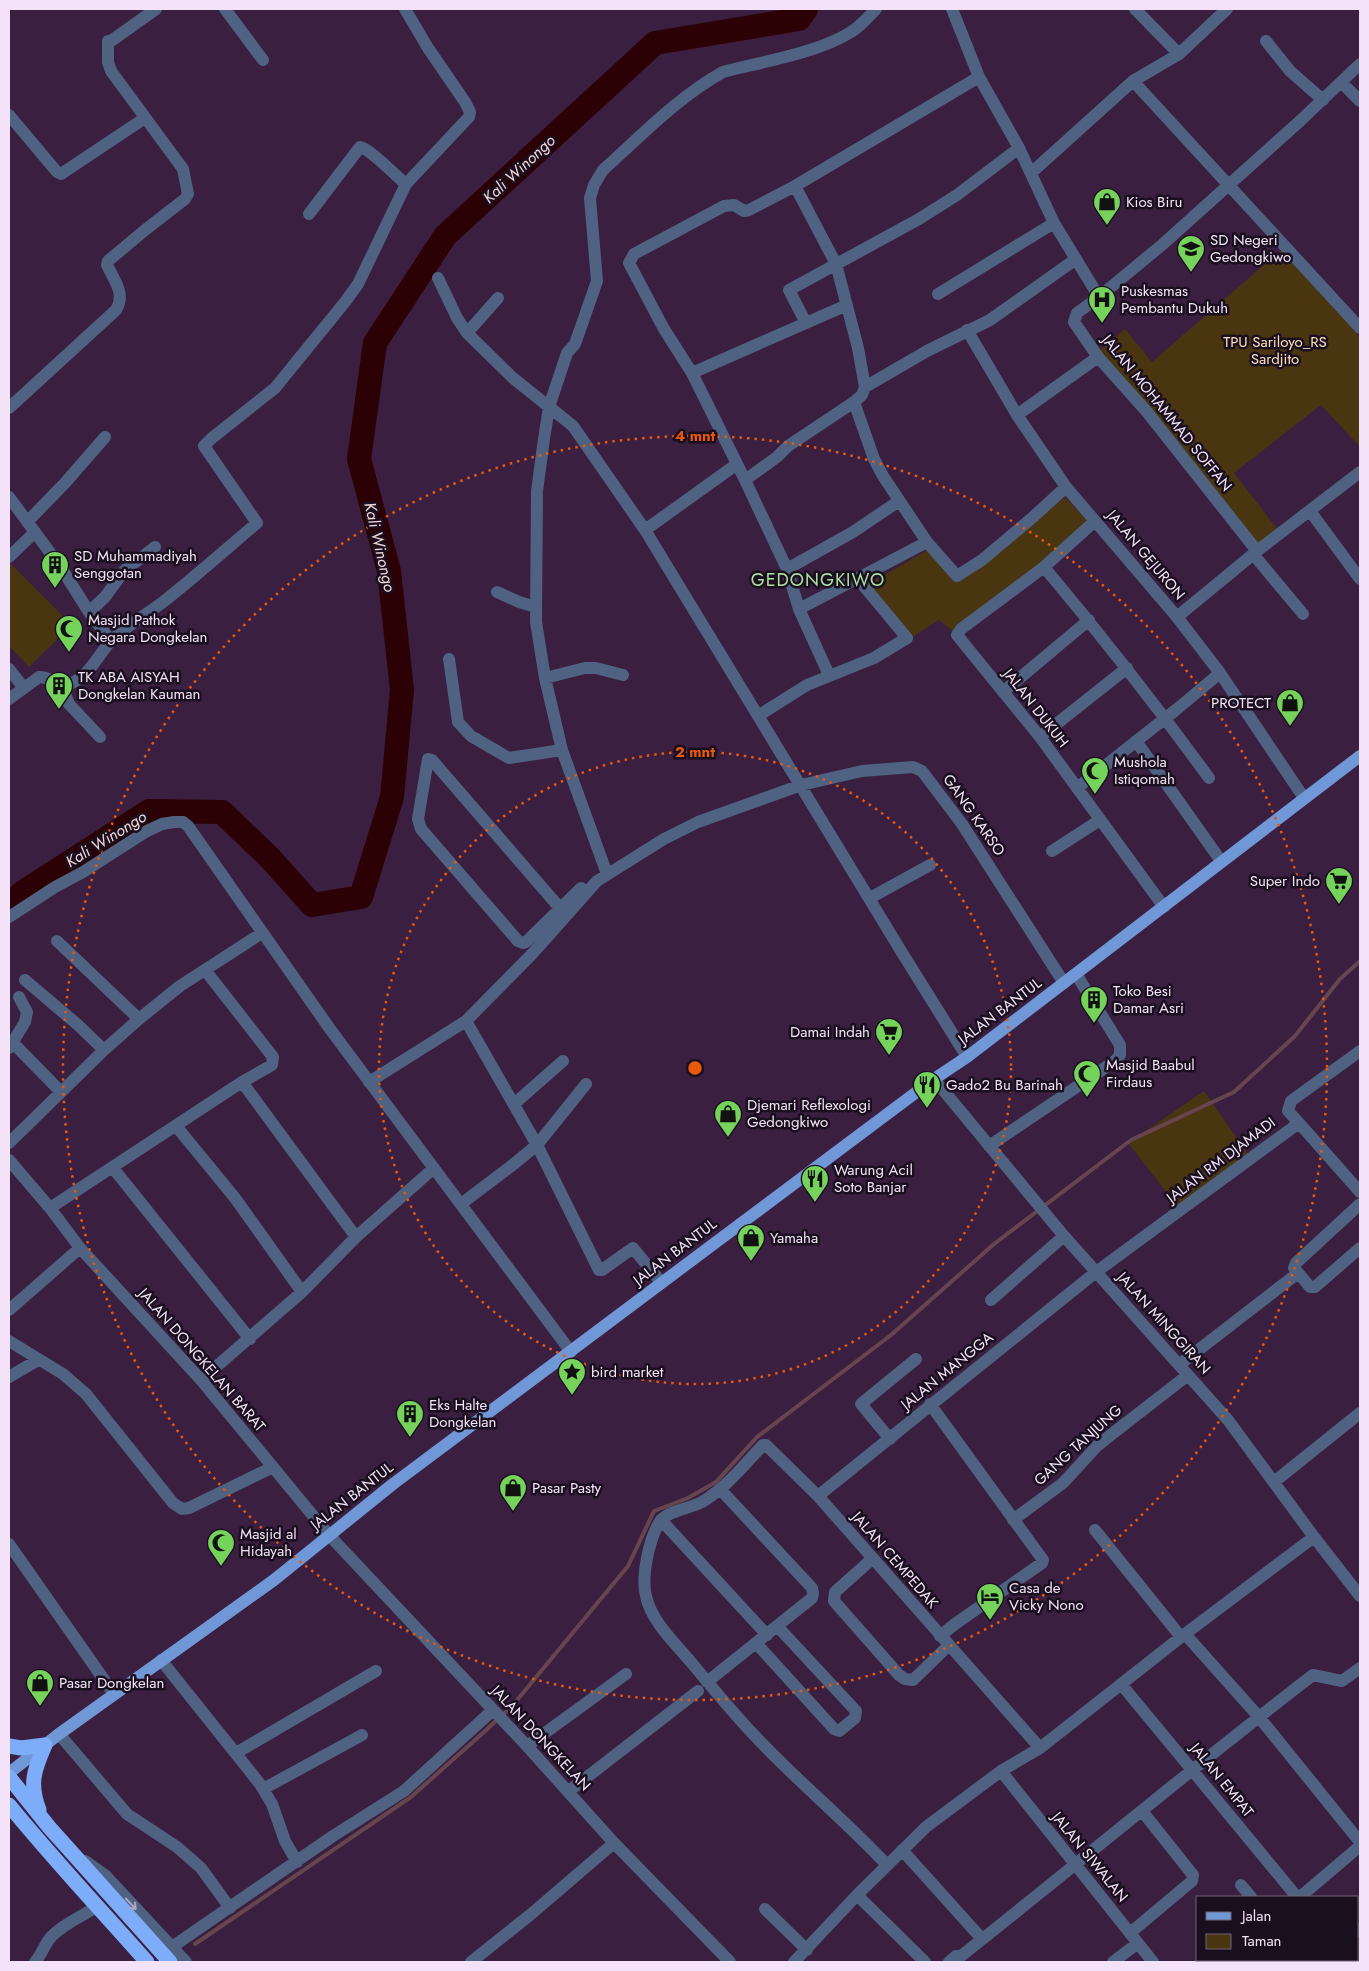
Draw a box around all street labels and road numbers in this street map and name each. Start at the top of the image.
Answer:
street label: JALAN MOHAMMAD SOFFAN [1096,328,1237,496]
street label: JALAN GEJURON [1100,504,1190,605]
street label: JALAN DUKUH [997,662,1074,752]
street label: GANG KARSO [938,770,1011,861]
street label: JALAN BANTUL [952,972,1047,1051]
street label: JALAN RM DJAMADI [1160,1112,1280,1210]
street label: JALAN BANTUL [627,1213,722,1292]
street label: JALAN MINGGIRAN [1111,1265,1216,1379]
street label: JALAN DONGKELAN BARAT [132,1282,271,1437]
street label: JALAN MANGGA [895,1327,998,1416]
street label: GANG TANJUNG [1029,1399,1127,1491]
street label: JALAN BANTUL [304,1457,398,1537]
street label: JALAN CEMPEDAK [845,1505,944,1614]
street label: JALAN DONGKELAN [485,1679,596,1796]
street label: JALAN EMPAT [1184,1737,1259,1822]
street label: JALAN SIWALAN [1045,1806,1133,1907]

